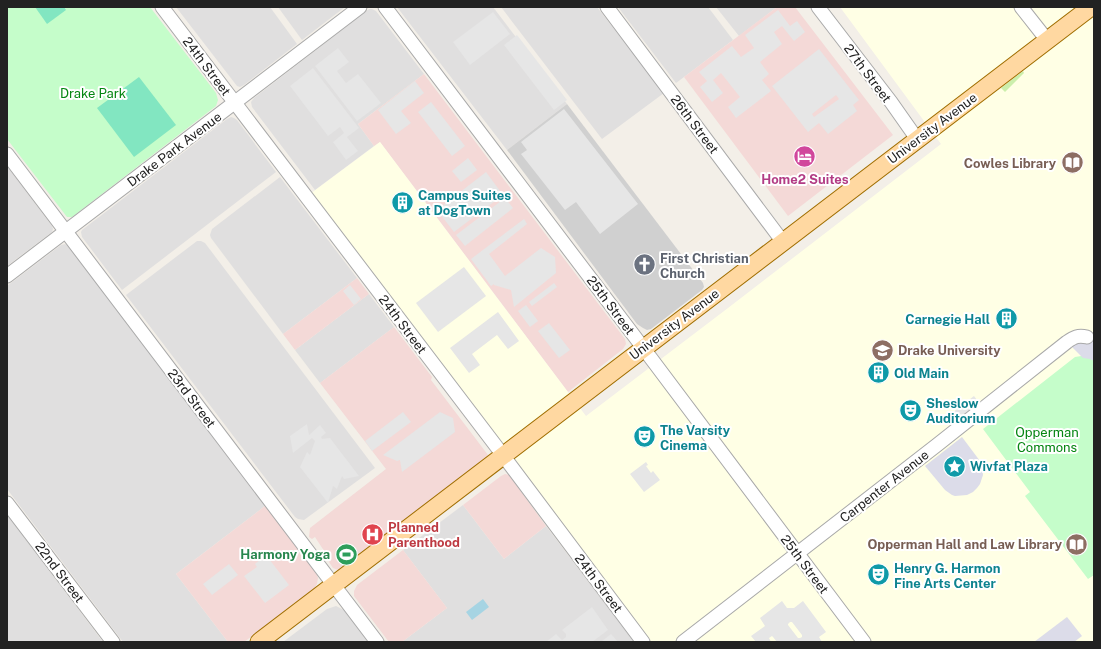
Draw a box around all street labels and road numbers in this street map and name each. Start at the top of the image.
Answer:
street label: 24th Street [180,34,234,99]
street label: 27th Street [841,41,894,105]
street label: University Avenue [885,90,980,167]
street label: 26th Street [668,92,722,157]
street label: Drake Park Avenue [124,109,224,190]
street label: 25th Street [584,273,638,338]
street label: University Avenue [627,286,722,363]
street label: 24th Street [376,292,430,357]
street label: 23rd Street [165,366,219,431]
street label: Carpenter Avenue [837,447,932,526]
street label: 25th Street [778,532,832,597]
street label: 22nd Street [32,539,87,606]
street label: 24th Street [572,551,626,616]

